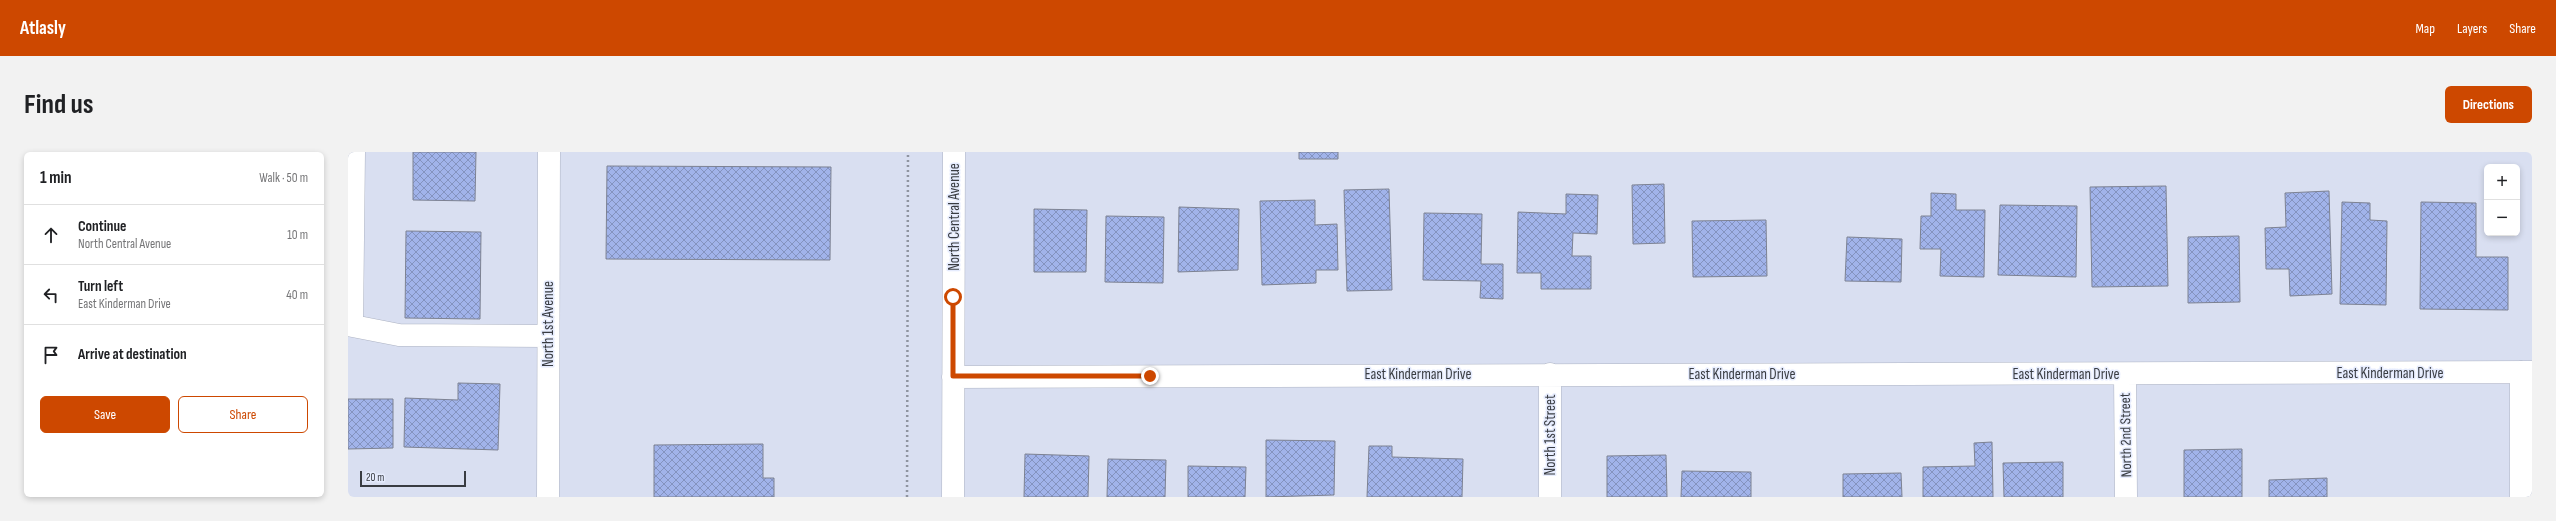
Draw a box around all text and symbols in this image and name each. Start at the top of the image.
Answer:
text: Atlasly [20,17,66,40]
text: Map [2415,20,2435,37]
text: Layers [2457,20,2487,37]
text: Share [2509,20,2536,37]
button: Directions [2445,86,2532,123]
text: Find us [24,88,93,121]
street label: North Central Avenue [945,163,964,271]
map controls [2484,164,2520,236]
button: + [2484,164,2520,200]
text: 1 min [40,168,72,188]
text: Walk · 50 m [259,170,308,186]
button: − [2484,200,2520,236]
text: Continue [78,217,127,236]
icon: ahead [40,224,62,246]
text: 10 m [287,227,308,243]
text: North Central Avenue [78,236,171,252]
text: Turn left [78,277,123,296]
street label: North 1st Avenue [539,281,558,367]
icon: left [40,284,62,306]
text: 40 m [286,287,308,303]
route start [944,288,962,306]
text: East Kinderman Drive [78,296,171,312]
icon: arrive [40,344,62,366]
text: Arrive at destination [78,345,187,364]
street label: East Kinderman Drive [2336,364,2444,383]
street label: East Kinderman Drive [1364,365,1472,384]
street label: East Kinderman Drive [1688,365,1796,384]
street label: East Kinderman Drive [2012,365,2120,384]
route end [1141,367,1159,385]
street label: North 2nd Street [2116,392,2136,477]
street label: North 1st Street [1541,394,1560,476]
button: Save [40,396,170,433]
button: Share [178,396,308,433]
scale bar [360,469,466,488]
text: 20 m [366,471,384,484]

